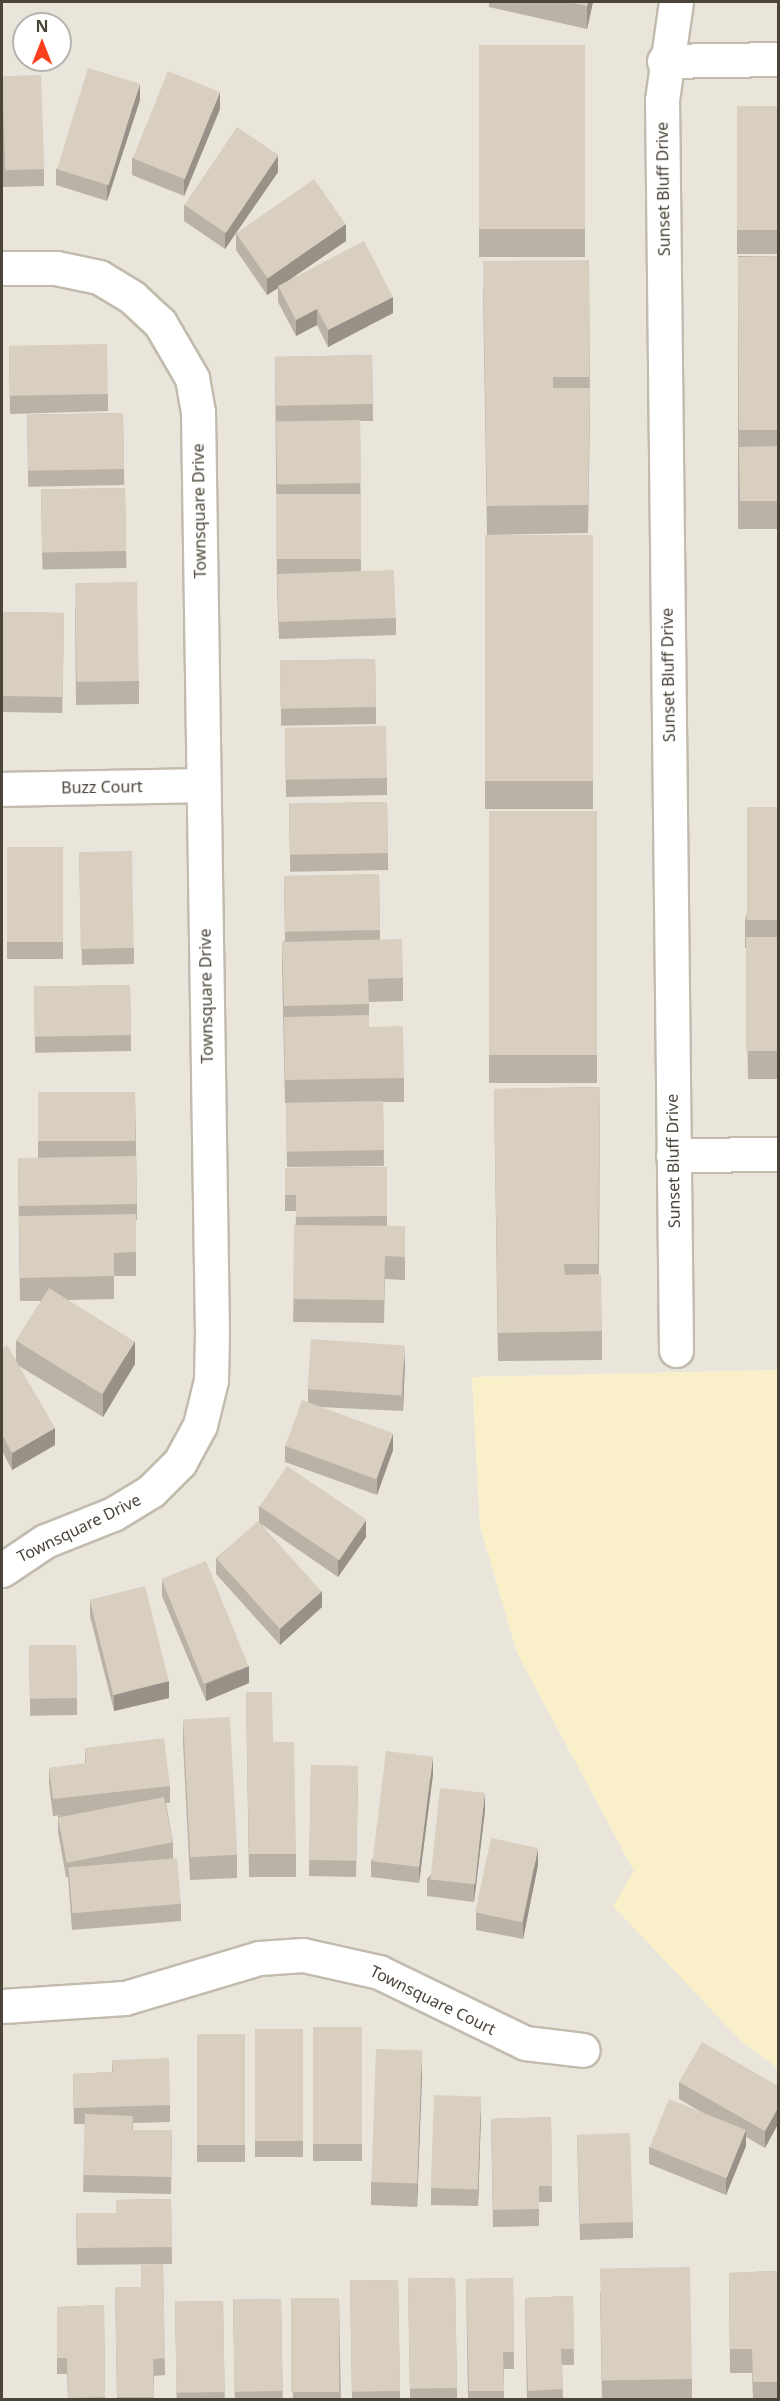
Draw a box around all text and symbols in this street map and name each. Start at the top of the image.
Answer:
north arrow [12,12,72,72]
text: N [35,15,49,37]
street label: Sunset Bluff Drive [652,122,674,256]
street label: Townsquare Drive [188,443,210,579]
street label: Sunset Bluff Drive [657,608,679,742]
street label: Buzz Court [61,777,143,797]
street label: Townsquare Drive [195,928,217,1064]
street label: Sunset Bluff Drive [662,1094,684,1228]
street label: Townsquare Drive [14,1490,144,1566]
street label: Townsquare Court [367,1961,499,2039]

